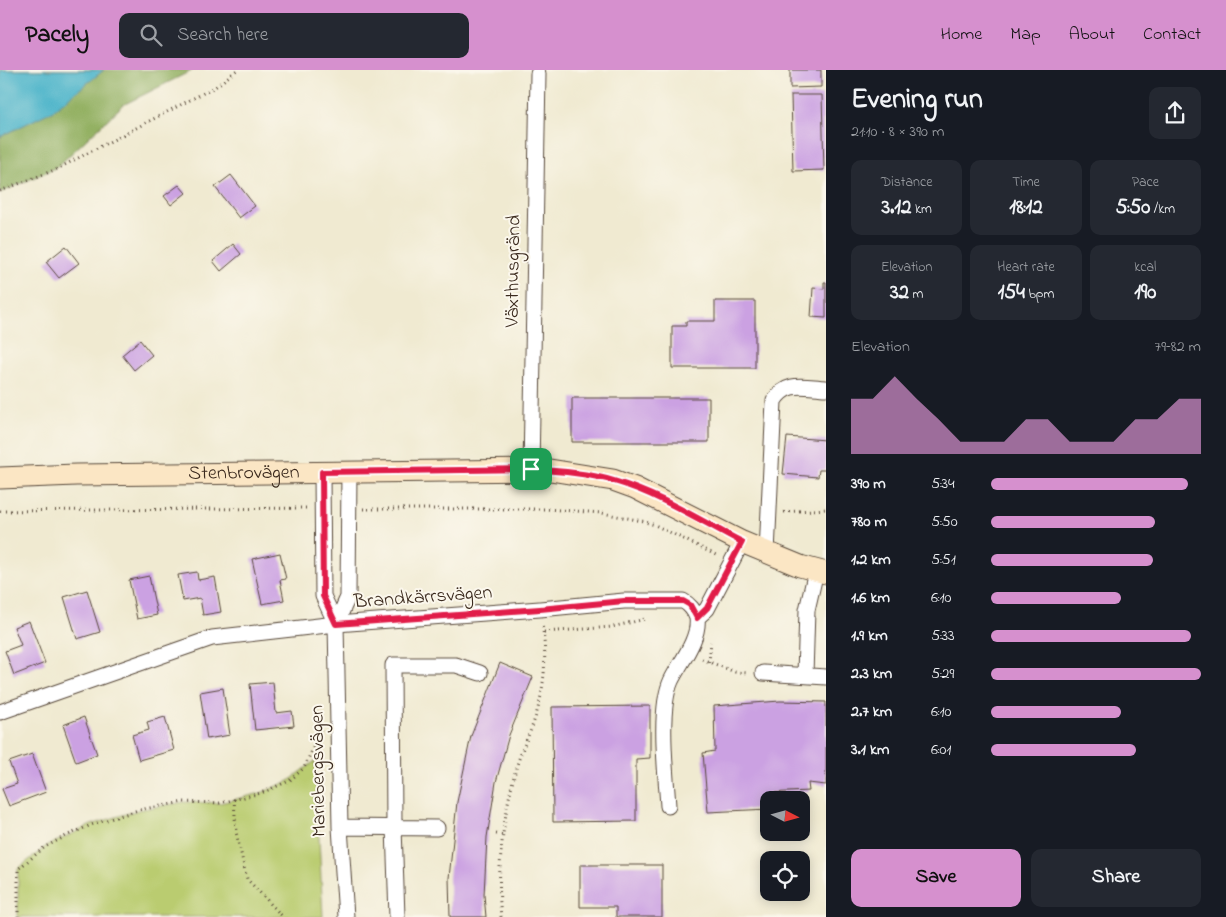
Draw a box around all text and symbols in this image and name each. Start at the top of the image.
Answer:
search box [119,13,469,58]
text: Pacely [25,18,89,53]
icon: search [137,21,165,49]
text: Search here [177,22,268,49]
text: Home [941,22,982,48]
text: Map [1010,22,1041,48]
text: About [1069,22,1115,48]
text: Contact [1143,22,1201,48]
text: Evening run [851,80,983,121]
button: share [1149,87,1201,139]
text: 21:10 · 8 × 390 m [851,120,944,144]
text: Distance [881,172,932,193]
text: Time [1012,172,1040,193]
text: Pace [1132,172,1159,193]
text: 3.12 [881,193,911,223]
text: 18:12 [1009,193,1043,223]
text: 5:50 [1115,193,1150,223]
text: km [911,199,932,220]
text: /km [1150,199,1175,220]
street label: Växthusgränd [499,214,530,329]
text: Elevation [881,257,932,278]
text: Heart rate [997,257,1055,278]
text: kcal [1134,257,1156,278]
text: 32 [890,278,909,308]
text: 154 [998,278,1025,308]
text: 190 [1134,278,1156,308]
text: m [909,284,923,305]
text: bpm [1025,284,1054,305]
text: Elevation [851,335,910,359]
text: 79–82 m [1155,335,1201,359]
pin [510,448,552,490]
icon: arrive [517,455,545,483]
street label: Stenbrovägen [188,458,300,488]
text: 390 m [851,472,886,496]
text: 5:34 [931,472,955,496]
text: 780 m [851,510,887,534]
text: 5:50 [931,510,958,534]
text: 1.2 km [851,548,891,572]
text: 5:51 [931,548,956,572]
street label: Brandkärrsvägen [352,579,493,618]
text: 1.6 km [851,586,890,610]
text: 6:10 [931,586,951,610]
text: 1.9 km [851,624,888,648]
text: 5:33 [931,624,955,648]
text: 2.3 km [851,662,892,686]
text: 5:29 [931,662,954,686]
text: 2.7 km [851,700,892,724]
text: 6:10 [931,700,951,724]
street label: Mariebergsvägen [303,704,336,837]
text: 3.1 km [851,738,889,762]
text: 6:01 [931,738,951,762]
north arrow [760,791,810,841]
map controls [760,791,810,901]
button: Save [851,849,1021,907]
button: Share [1031,849,1201,907]
button: locate [760,851,810,901]

